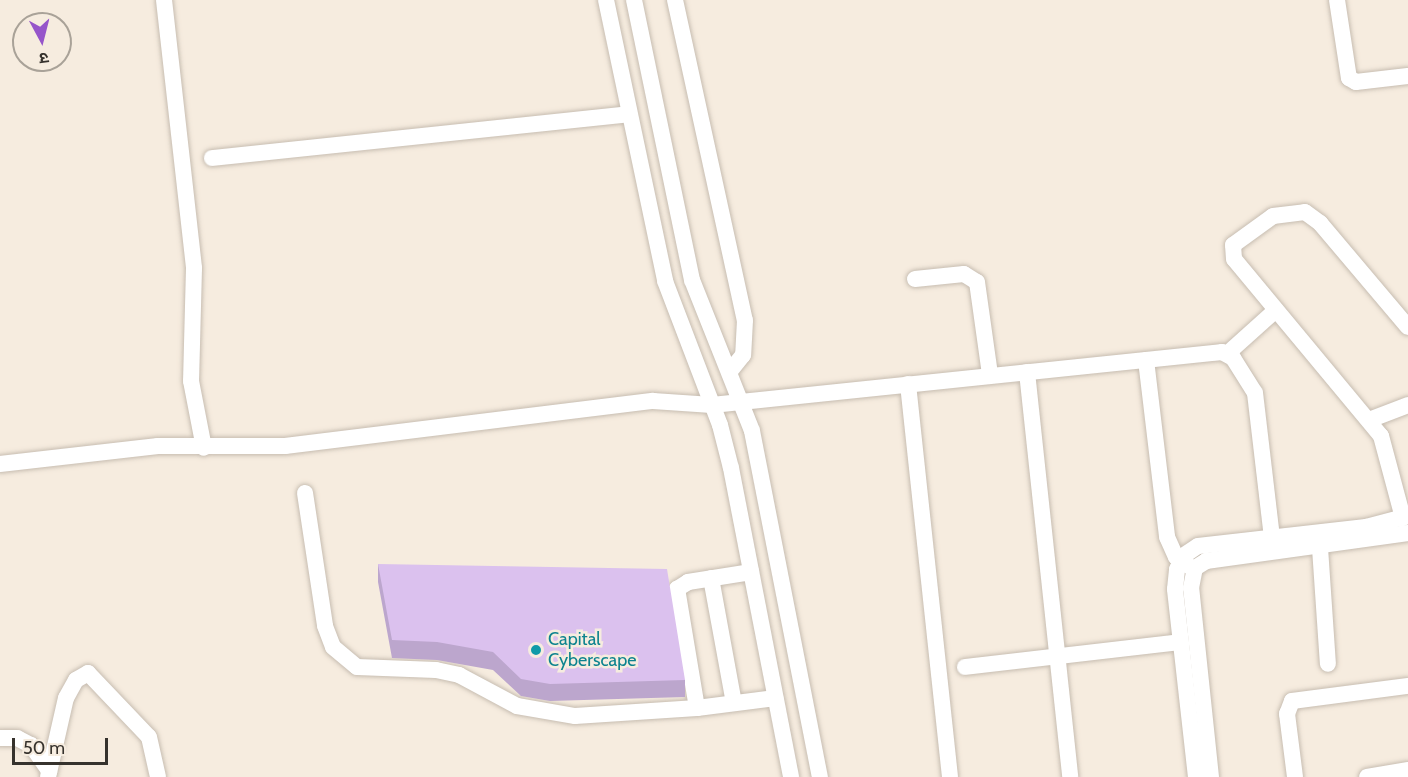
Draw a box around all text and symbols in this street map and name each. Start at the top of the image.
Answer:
north arrow [12,12,72,72]
text: उ [38,48,50,68]
place label: Capital Cyberscape [548,629,636,672]
marker: Capital Cyberscape [529,643,543,657]
scale bar [15,726,111,764]
text: 50 m [23,737,65,759]

